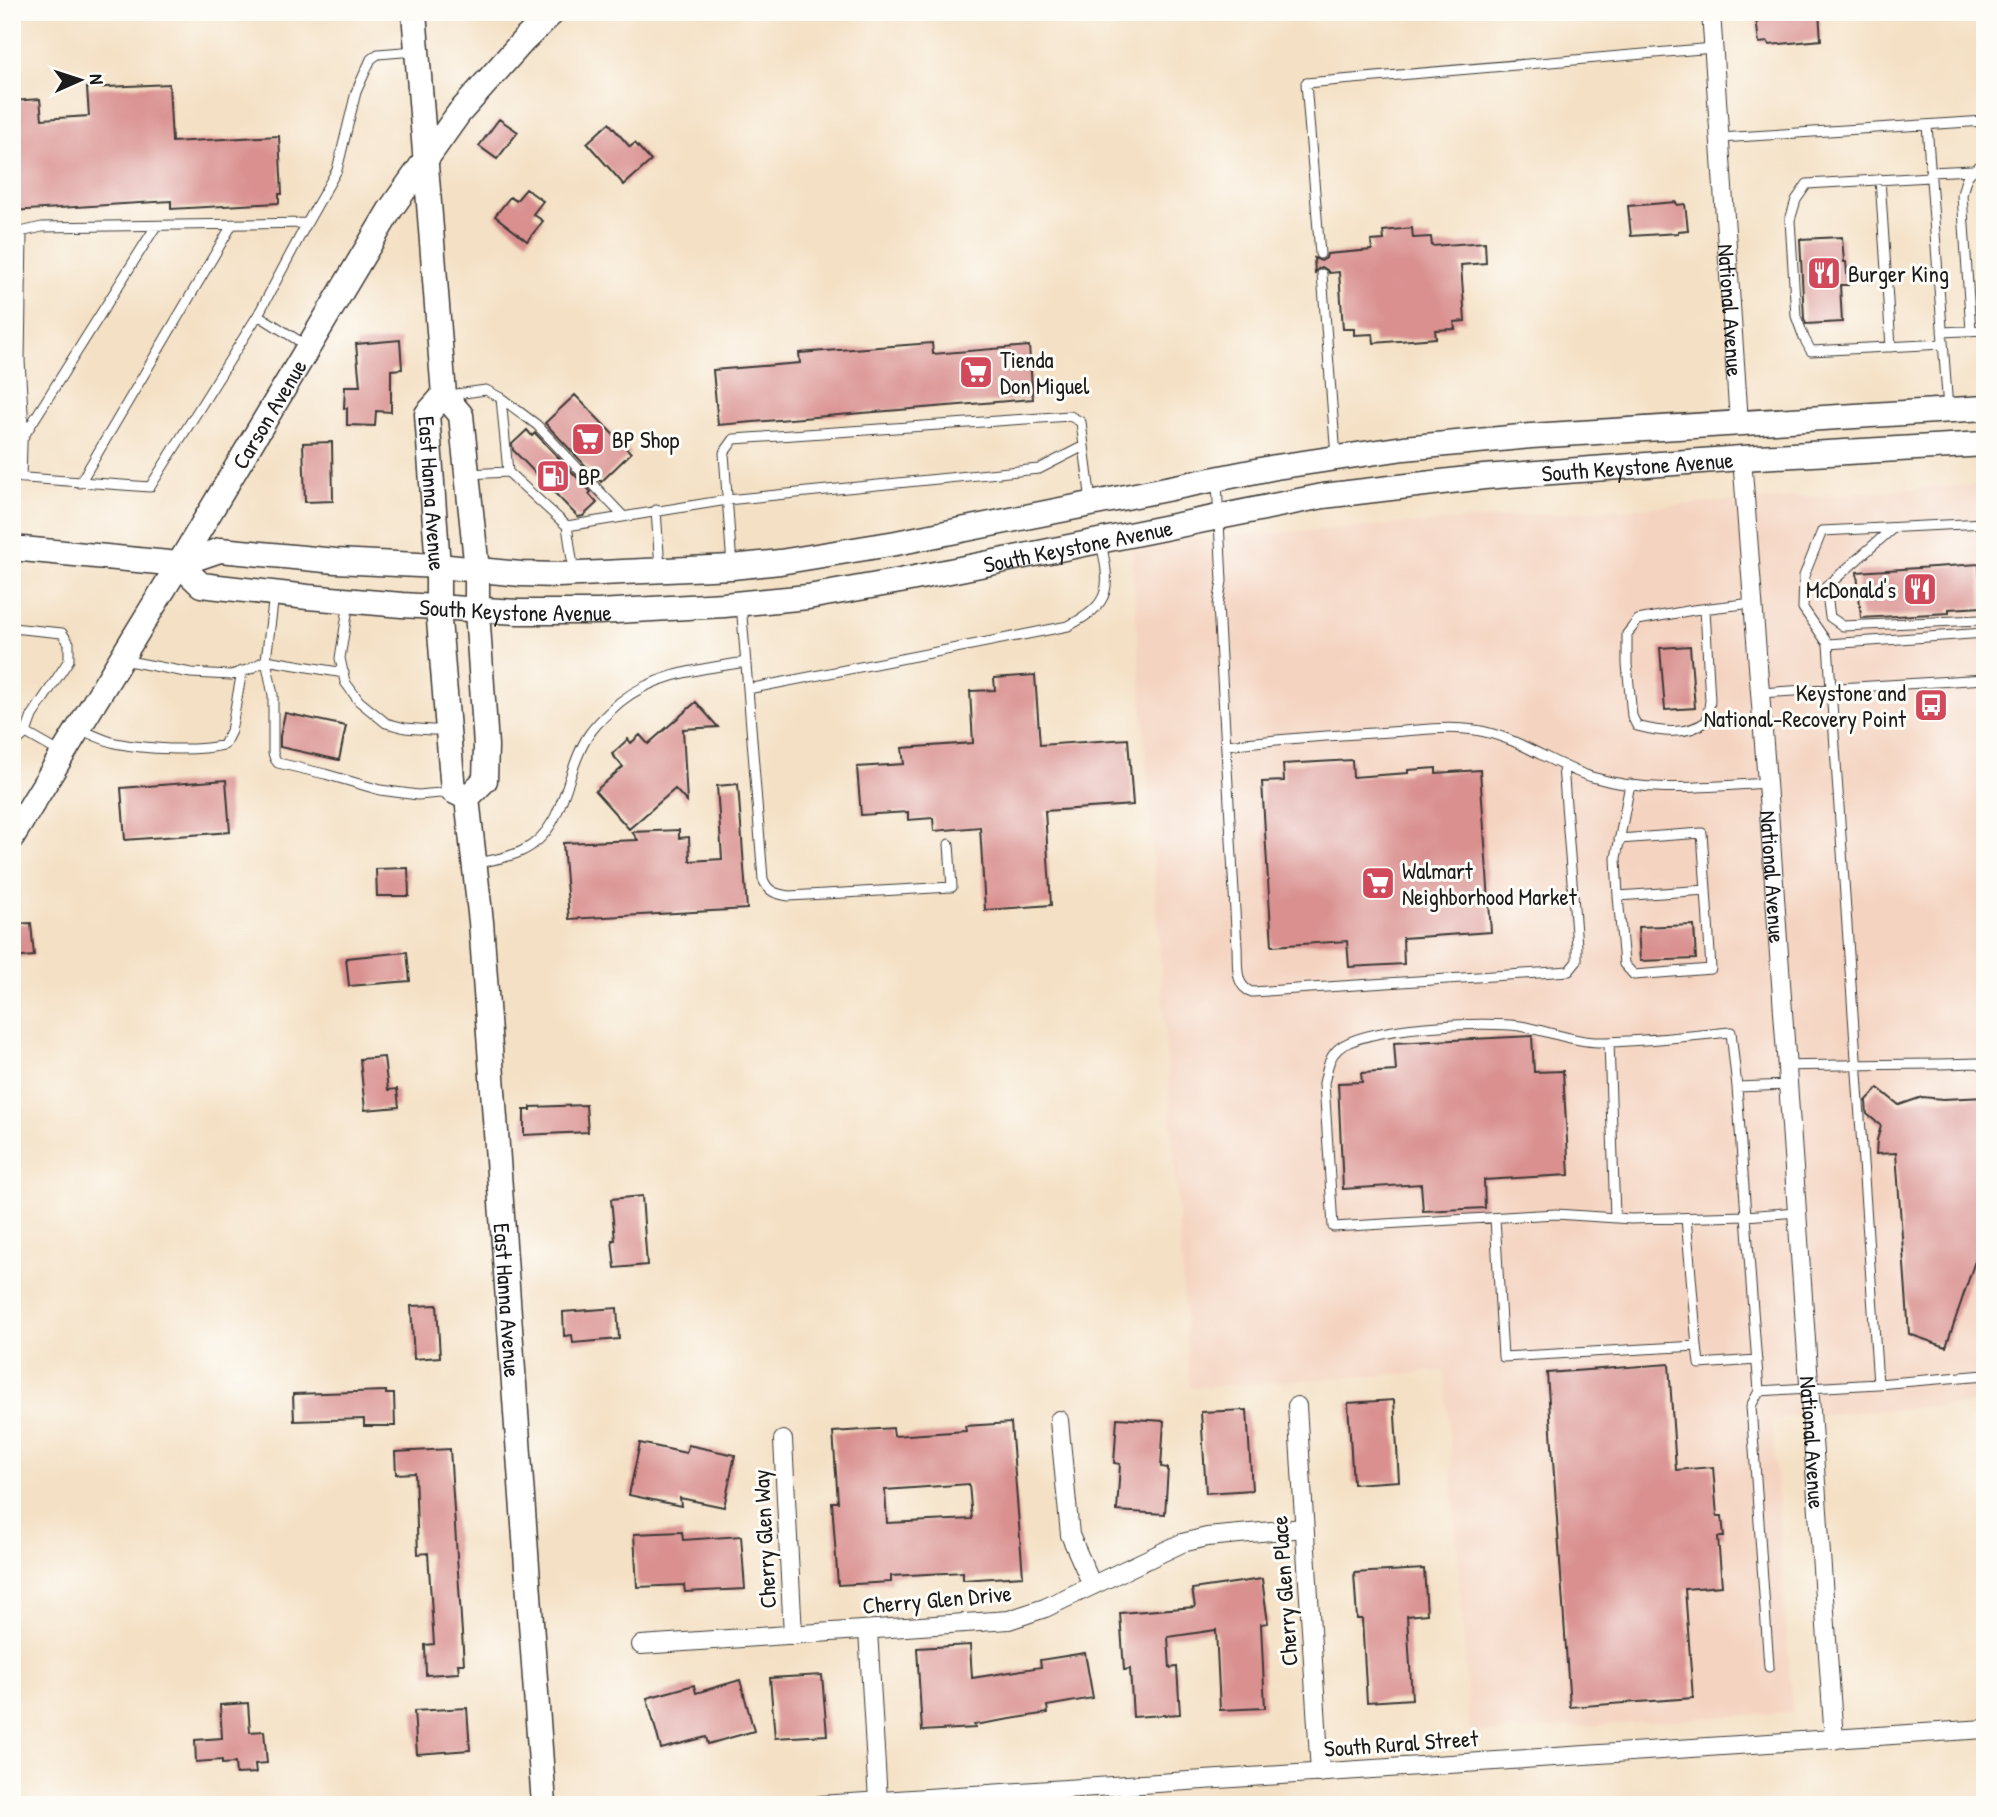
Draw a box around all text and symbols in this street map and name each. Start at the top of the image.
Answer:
north arrow [46,46,116,116]
text: N [84,73,110,85]
street label: National Avenue [1711,243,1751,378]
restaurant icon: Burger King [1805,254,1843,292]
place label: Burger King [1848,258,1949,289]
place label: Tienda Don Miguel [1000,344,1090,401]
street label: Carson Avenue [224,353,313,474]
supermarket icon: Tienda Don Miguel [957,353,995,391]
street label: East Hanna Avenue [412,415,454,572]
supermarket icon: BP Shop [569,420,607,458]
place label: BP Shop [612,424,680,455]
street label: South Keystone Avenue [1540,443,1734,488]
fuel station icon: BP [534,457,572,495]
place label: BP [578,461,601,492]
street label: South Keystone Avenue [981,511,1175,579]
restaurant icon: McDonald's [1901,570,1939,608]
place label: McDonald's [1806,574,1896,605]
street label: South Keystone Avenue [419,591,612,628]
place label: Keystone and National-Recovery Point [1704,677,1907,734]
bus stop icon: Keystone and National-Recovery Point [1912,686,1950,724]
street label: National Avenue [1753,809,1794,944]
place label: Walmart Neighborhood Market [1402,855,1578,912]
supermarket icon: Walmart Neighborhood Market [1359,864,1397,902]
street label: East Hanna Avenue [487,1222,529,1378]
street label: National Avenue [1793,1375,1833,1510]
street label: Cherry Glen Way [745,1468,783,1609]
street label: Cherry Glen Place [1263,1515,1305,1667]
street label: Cherry Glen Drive [861,1577,1013,1621]
street label: South Rural Street [1323,1722,1480,1764]

